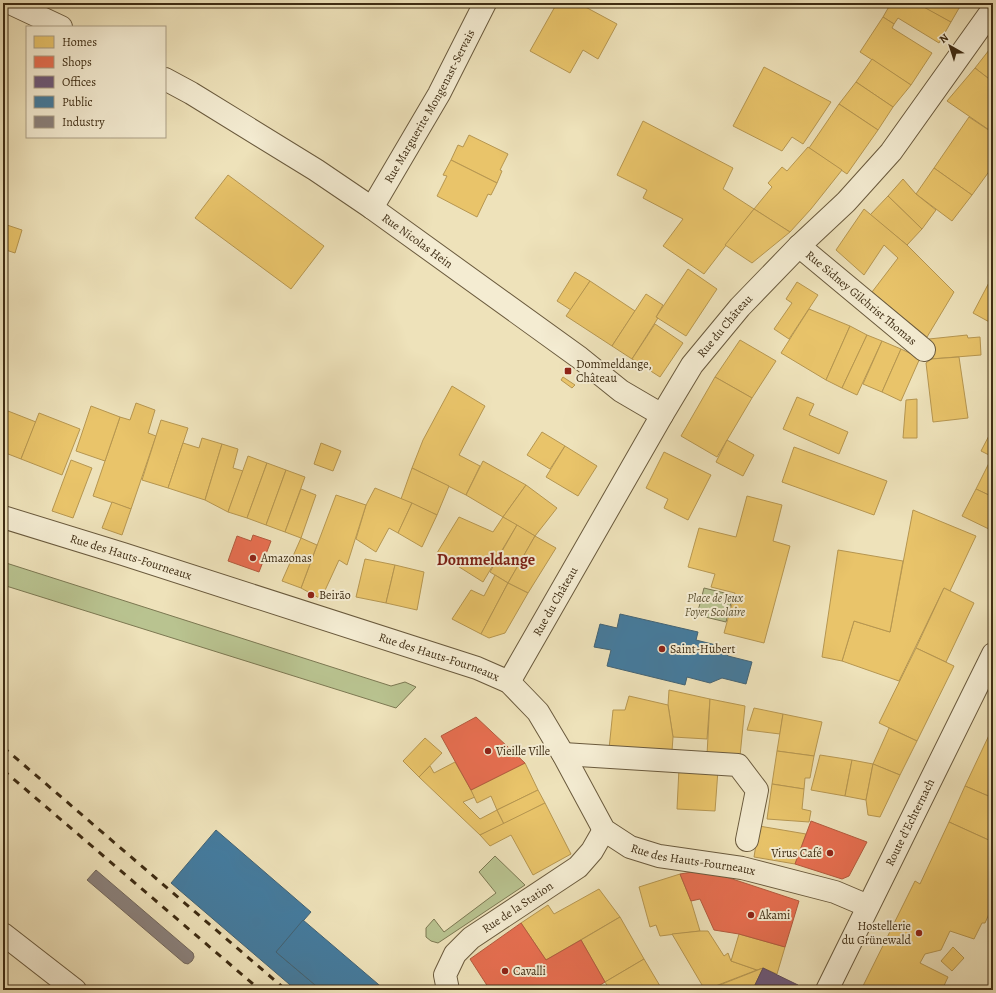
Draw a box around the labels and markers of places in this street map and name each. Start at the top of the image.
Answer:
place label: Dommeldange, Château [576,356,652,386]
marker: Dommeldange, Château [563,366,573,376]
place label: Amazonas [260,550,312,566]
marker: Amazonas [248,553,258,563]
place label: Beirão [319,587,351,603]
marker: Beirão [306,590,316,600]
place label: Saint-Hubert [670,641,735,657]
marker: Saint-Hubert [657,644,667,654]
place label: Vieille Ville [495,743,550,759]
marker: Vieille Ville [483,746,493,756]
place label: Virus Café [770,845,822,861]
marker: Virus Café [825,848,835,858]
place label: Akami [758,907,790,923]
marker: Akami [746,910,756,920]
place label: Hostellerie du Grünewald [842,918,912,948]
marker: Hostellerie du Grünewald [914,928,924,938]
place label: Cavalli [513,963,546,979]
marker: Cavalli [500,966,510,976]

